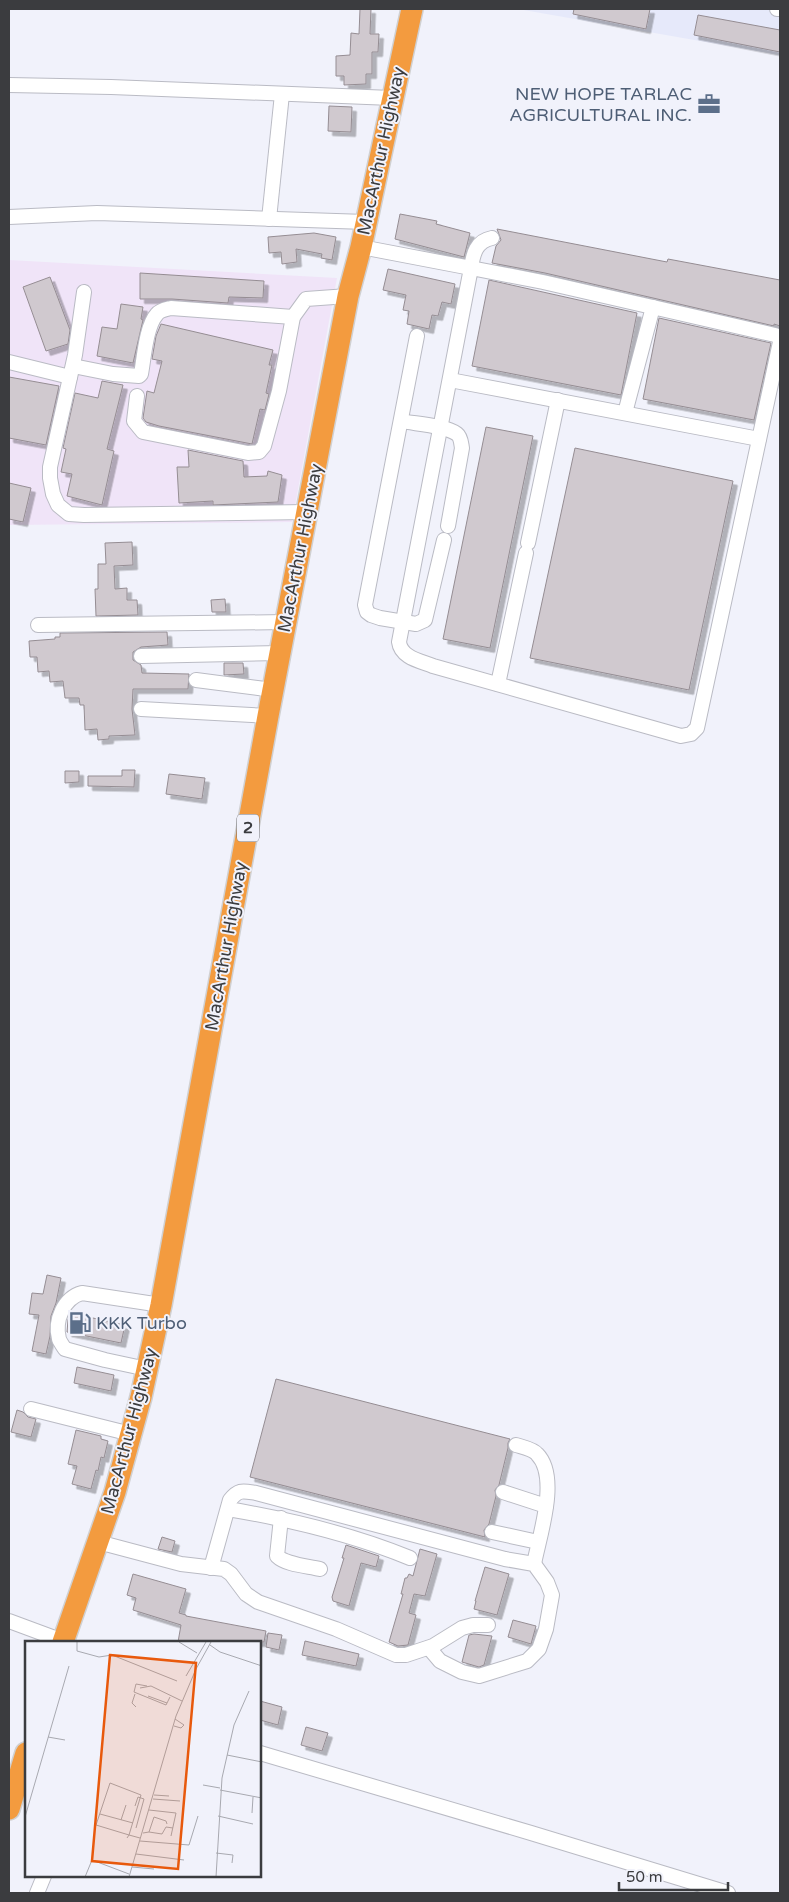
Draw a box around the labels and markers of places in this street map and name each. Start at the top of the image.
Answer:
place label: NEW HOPE TARLAC AGRICULTURAL INC. [509,83,692,126]
office icon: NEW HOPE TARLAC AGRICULTURAL INC. [696,91,722,117]
fuel station icon: KKK Turbo [67,1310,93,1336]
place label: KKK Turbo [96,1312,187,1334]

